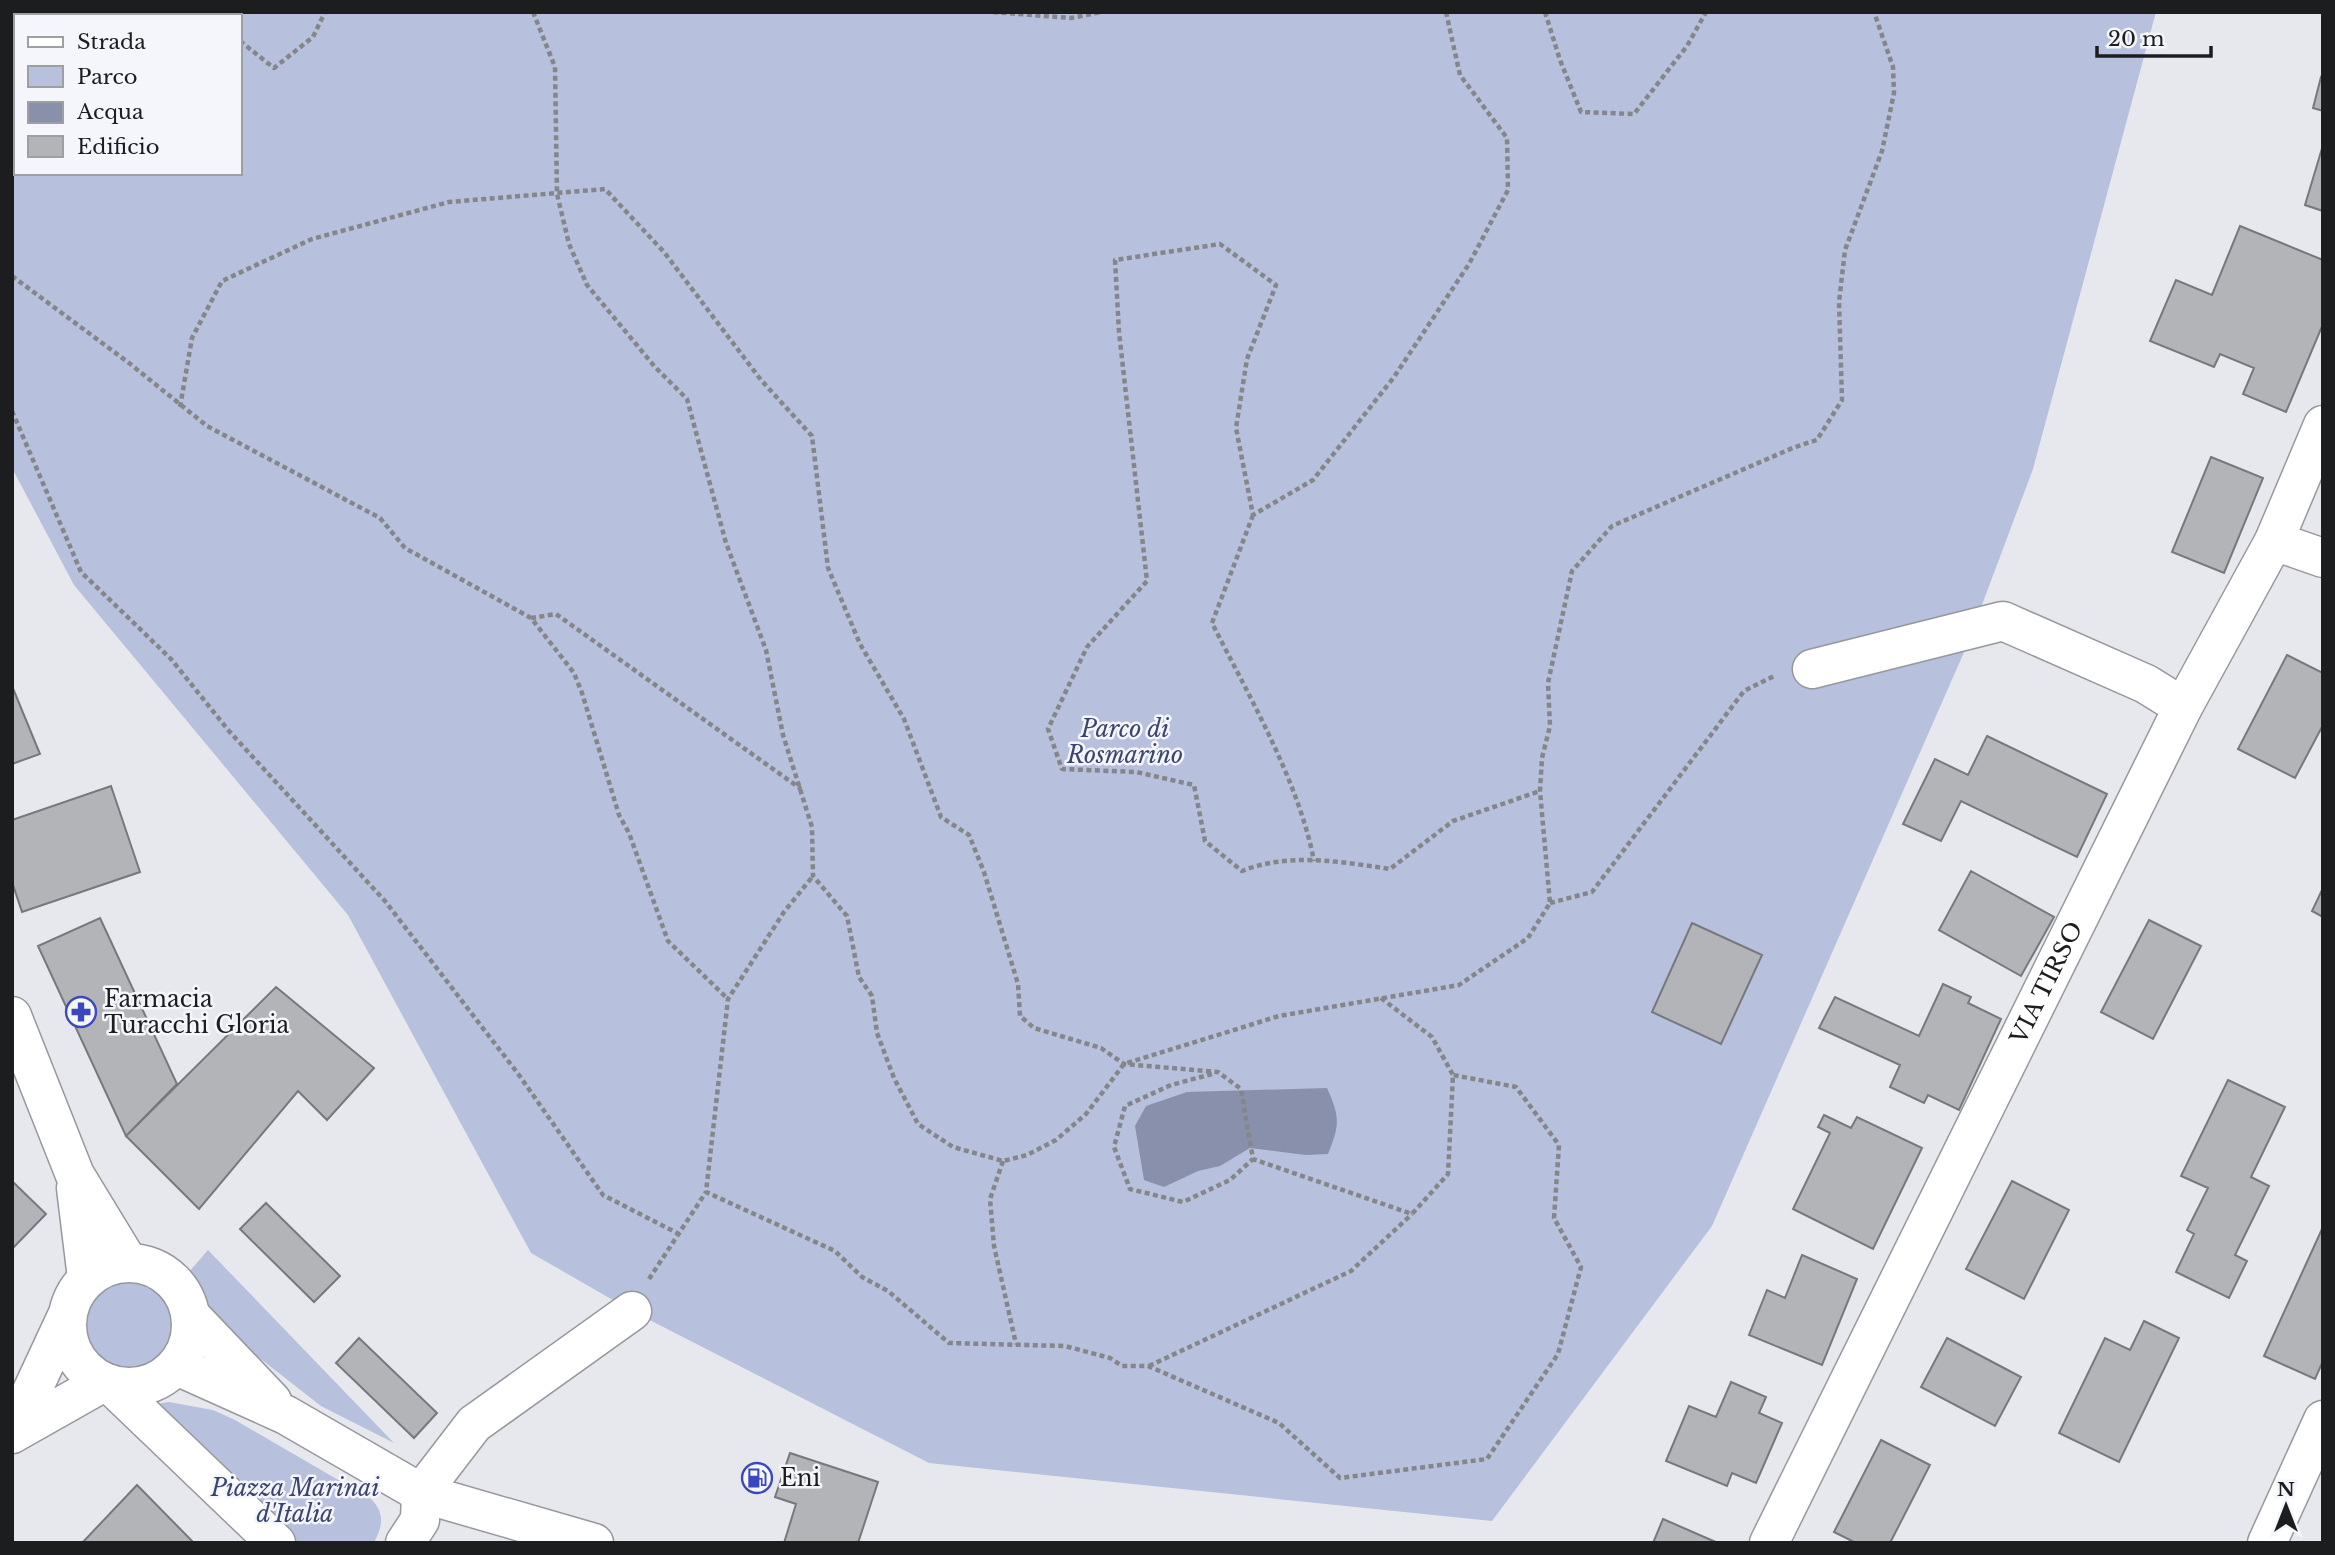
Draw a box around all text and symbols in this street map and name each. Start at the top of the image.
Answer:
legend [14,14,242,175]
scale bar [2097,14,2211,58]
text: 20 m [2108,26,2165,52]
text: Strada [77,29,146,55]
text: Parco [77,64,138,90]
text: Acqua [76,99,144,125]
text: Edificio [77,134,159,160]
park label: Parco di Rosmarino [1066,715,1183,769]
street label: VIA TIRSO [2004,917,2088,1050]
place label: Farmacia Turacchi Gloria [104,985,290,1039]
pharmacy icon: Farmacia Turacchi Gloria [64,995,98,1029]
fuel station icon: Eni [740,1461,774,1495]
place label: Eni [780,1464,821,1492]
north arrow [2251,1471,2321,1541]
park label: Piazza Marinai d'Italia [210,1474,379,1528]
text: N [2277,1478,2295,1501]

